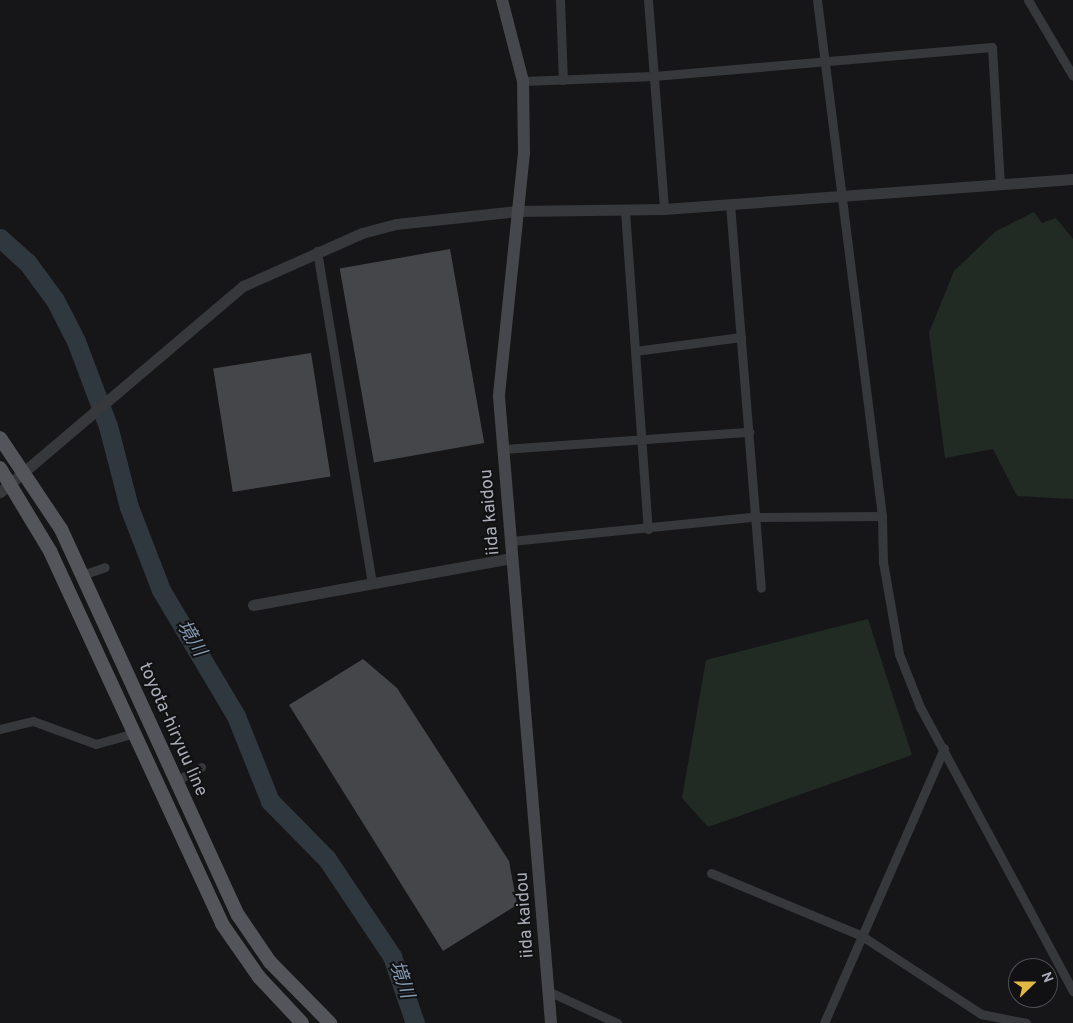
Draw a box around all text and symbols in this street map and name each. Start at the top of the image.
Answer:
street label: iida kaidou [476,468,506,556]
water label: 境川 [170,617,210,661]
street label: toyota-hiryuu line [133,660,211,800]
street label: iida kaidou [512,871,540,959]
water label: 境川 [383,958,417,1002]
north arrow [1008,958,1058,1008]
text: N [1037,970,1056,985]

